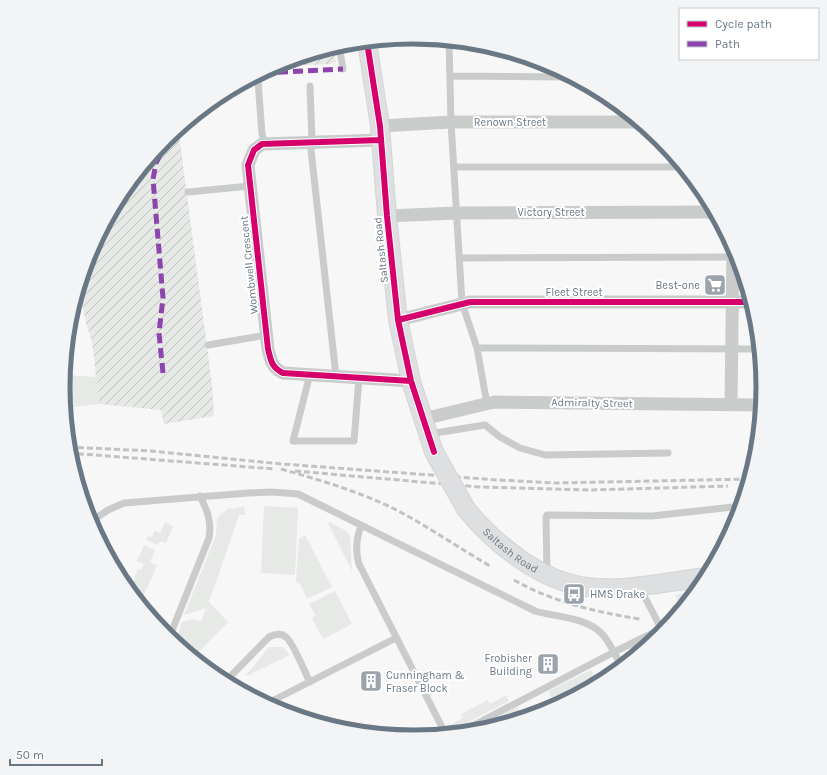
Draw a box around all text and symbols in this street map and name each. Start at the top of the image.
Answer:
legend [679,8,819,60]
text: Cycle path [715,17,772,31]
text: Path [715,37,740,51]
street label: Renown Street [474,116,546,129]
street label: Victory Street [517,206,585,219]
street label: Wombwell Crescent [237,215,261,315]
street label: Saltash Road [371,216,391,284]
supermarket icon: Best-one [702,272,728,298]
place label: Best-one [655,279,700,292]
street label: Fleet Street [545,286,603,299]
street label: Admiralty Street [551,396,633,410]
street label: Saltash Road [480,525,541,575]
bus stop icon: HMS Drake [561,581,587,607]
place label: HMS Drake [590,588,645,601]
building icon: Frobisher Building [535,651,561,677]
place label: Frobisher Building [484,652,533,678]
building icon: Cunningham & Fraser Block [358,668,384,694]
place label: Cunningham & Fraser Block [386,669,464,695]
scale bar [10,741,102,767]
text: 50 m [16,748,44,762]

